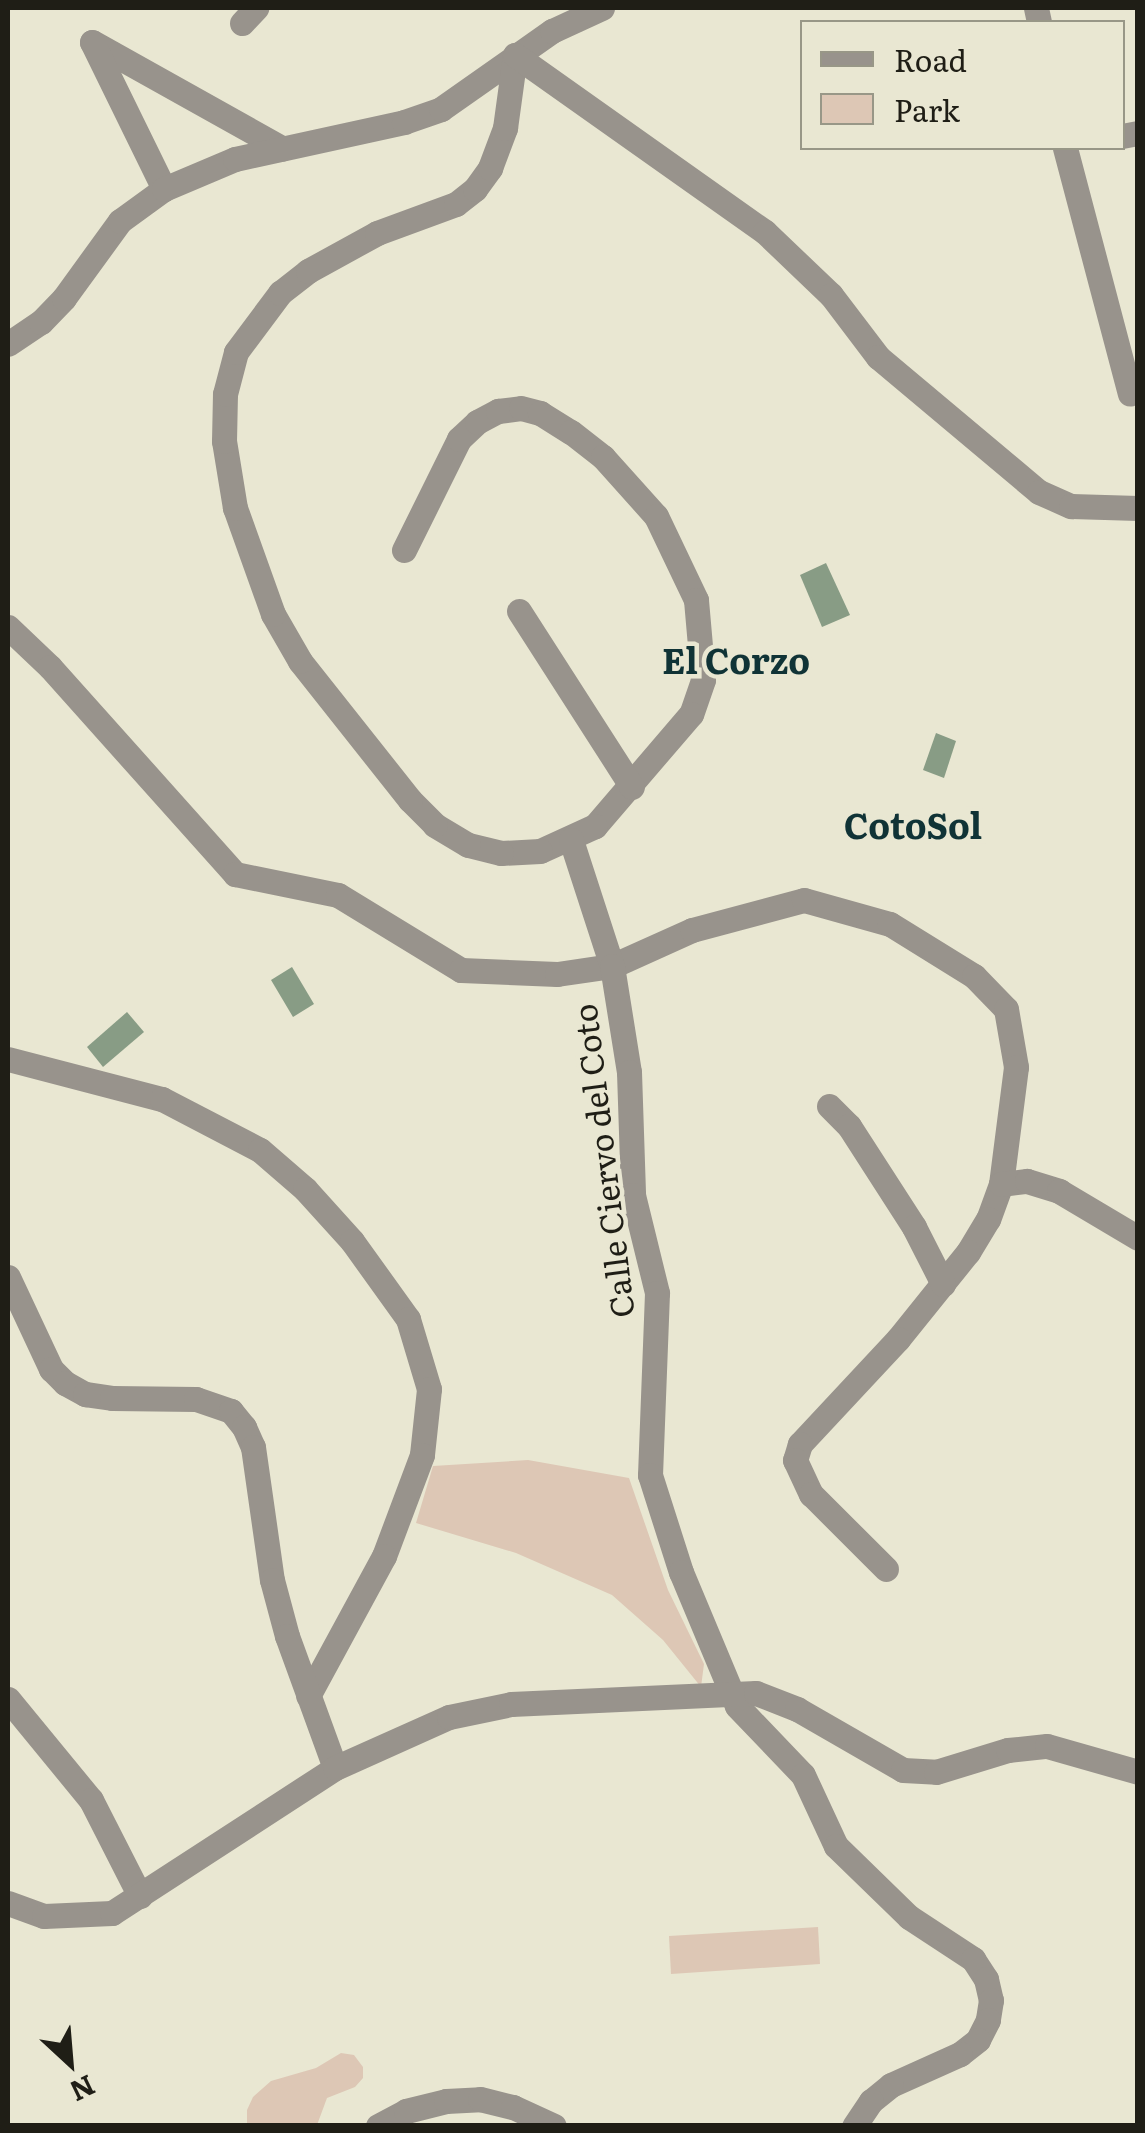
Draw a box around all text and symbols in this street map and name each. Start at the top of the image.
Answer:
legend [800,20,1125,150]
text: Road [894,37,967,81]
text: Park [894,87,960,131]
district label: El Corzo [662,638,810,680]
district label: CotoSol [844,803,982,845]
street label: Calle Ciervo del Coto [564,1002,640,1320]
north arrow [20,2013,120,2113]
text: N [63,2066,103,2114]

